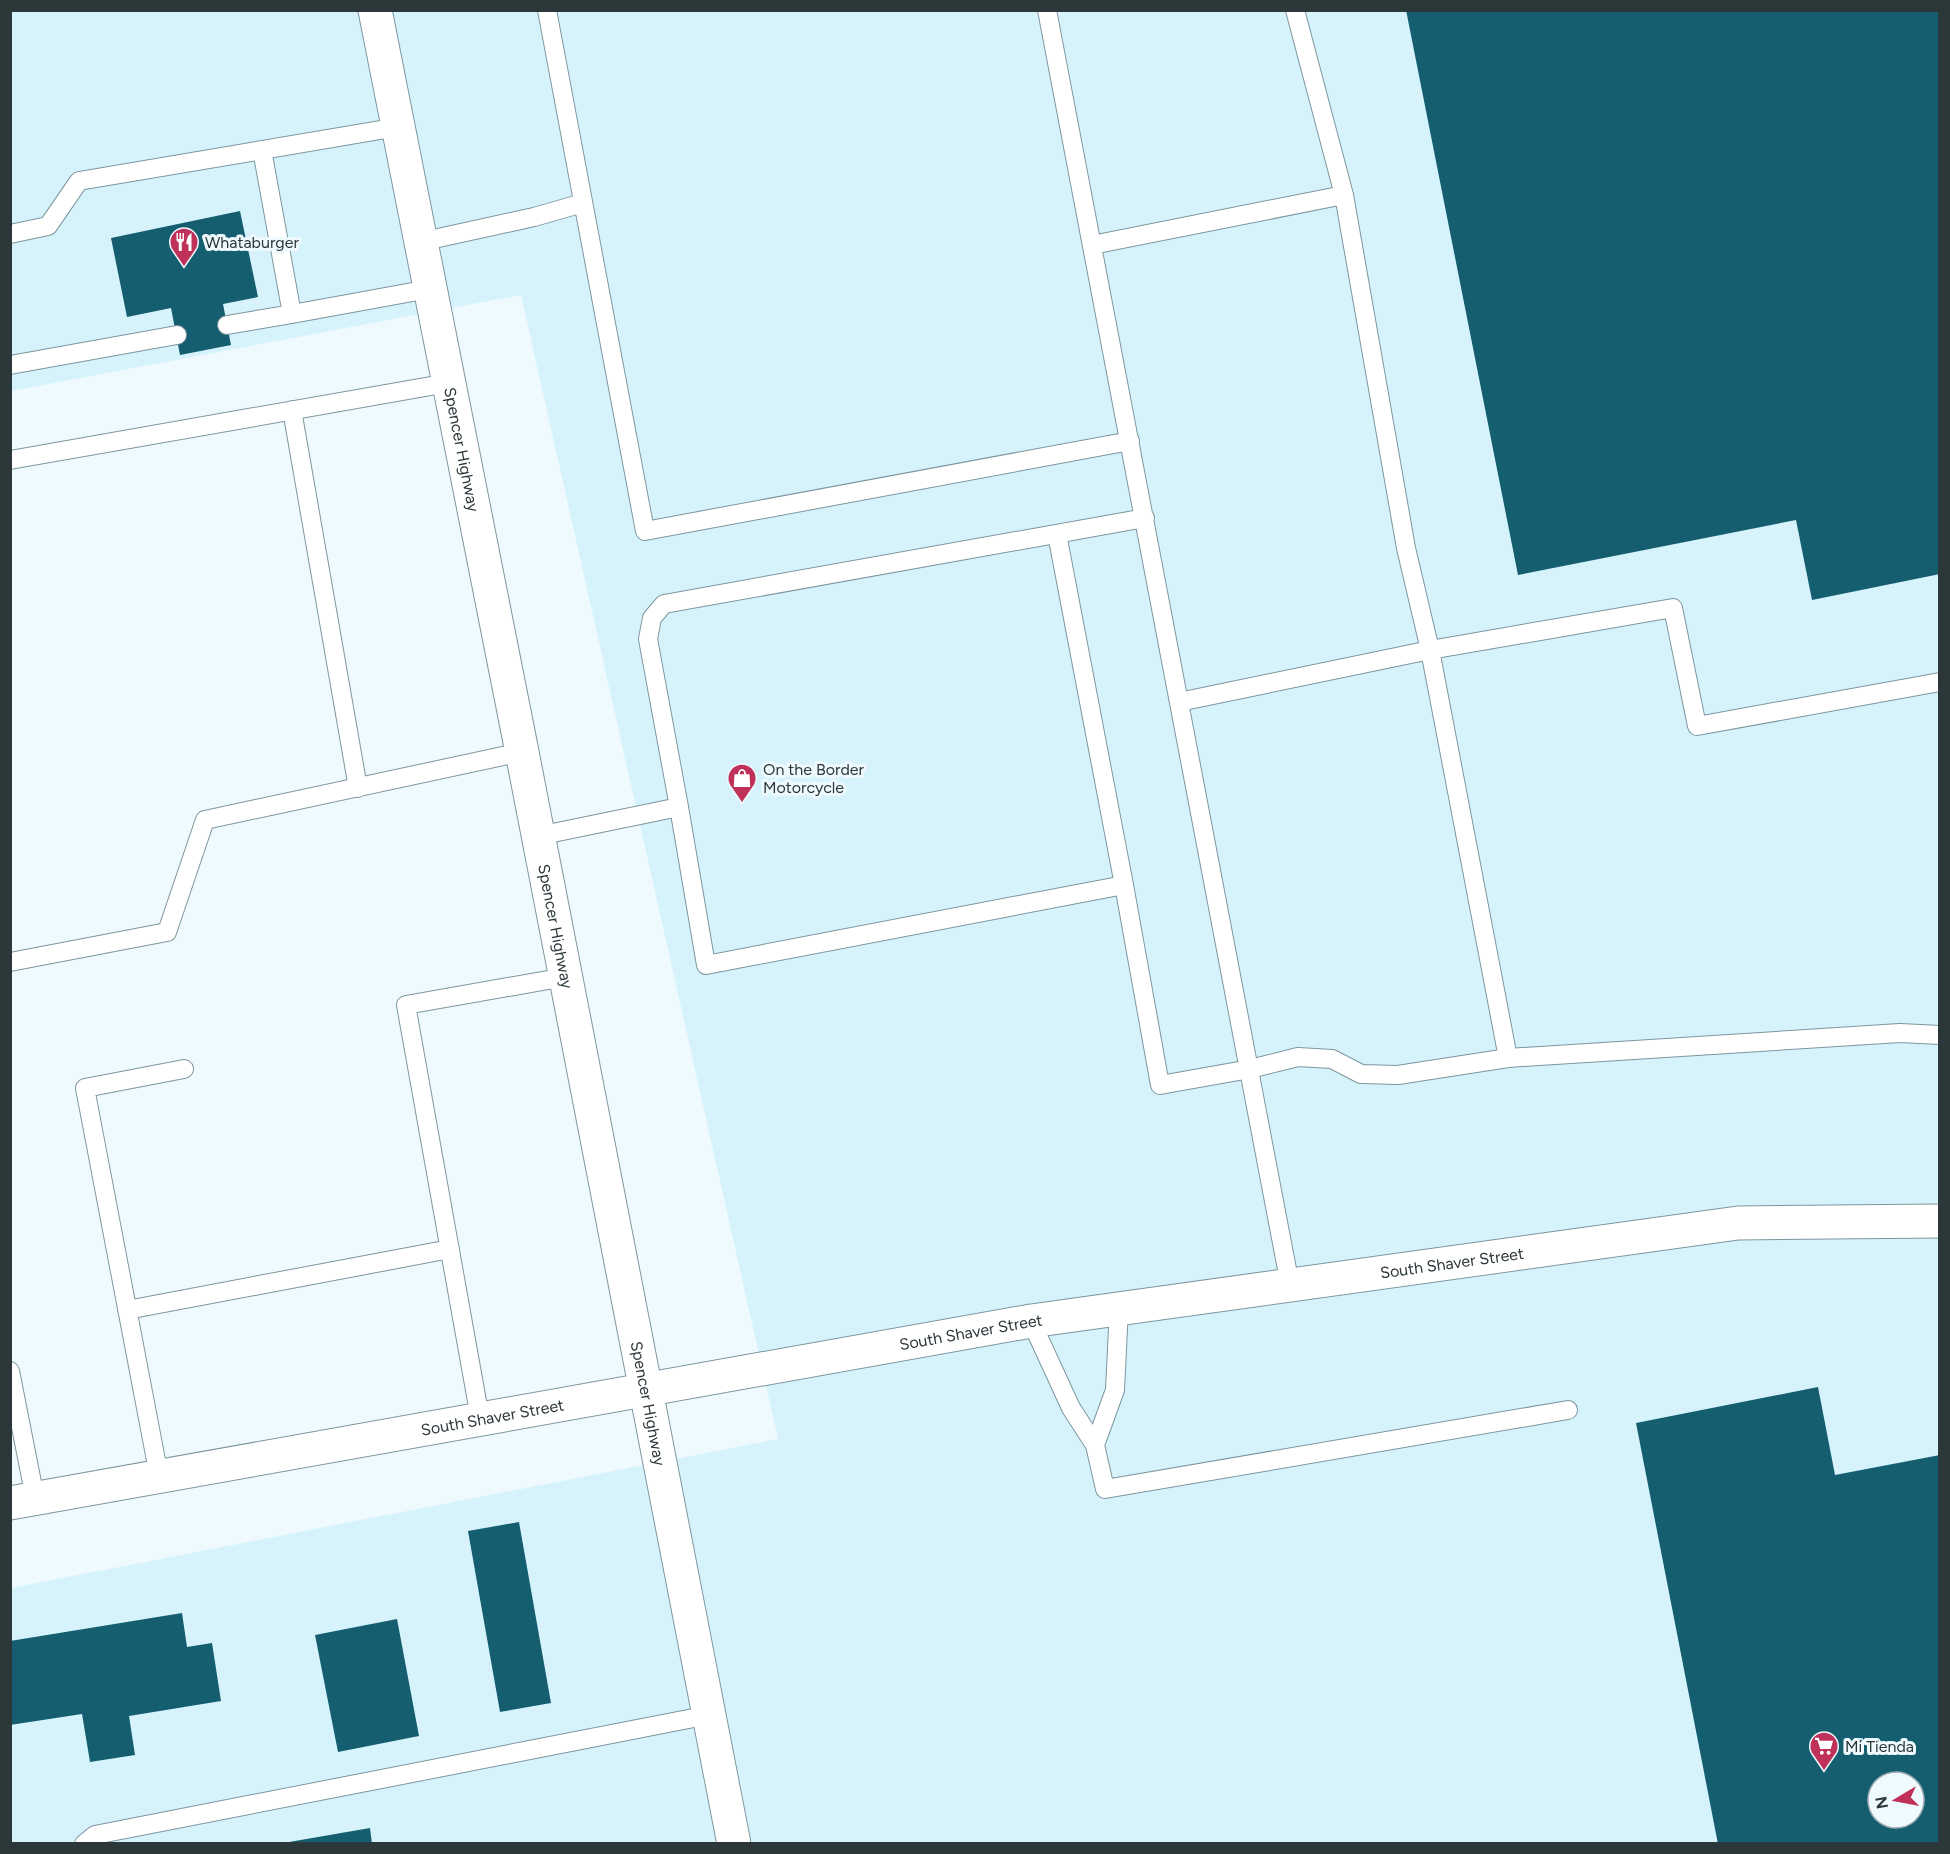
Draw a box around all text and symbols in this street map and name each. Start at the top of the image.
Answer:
restaurant icon: Whataburger [168,226,200,268]
place label: Whataburger [205,233,299,252]
street label: Spencer Highway [440,386,484,514]
place label: On the Border Motorcycle [763,760,865,797]
shop icon: On the Border Motorcycle [726,762,758,804]
street label: Spencer Highway [534,862,577,991]
street label: South Shaver Street [1379,1243,1525,1282]
street label: South Shaver Street [898,1310,1044,1354]
street label: Spencer Highway [627,1339,670,1468]
street label: South Shaver Street [419,1395,565,1439]
supermarket icon: Mi Tienda [1808,1730,1840,1772]
place label: Mi Tienda [1845,1737,1914,1756]
north arrow [1866,1770,1926,1830]
text: N [1871,1795,1892,1810]

